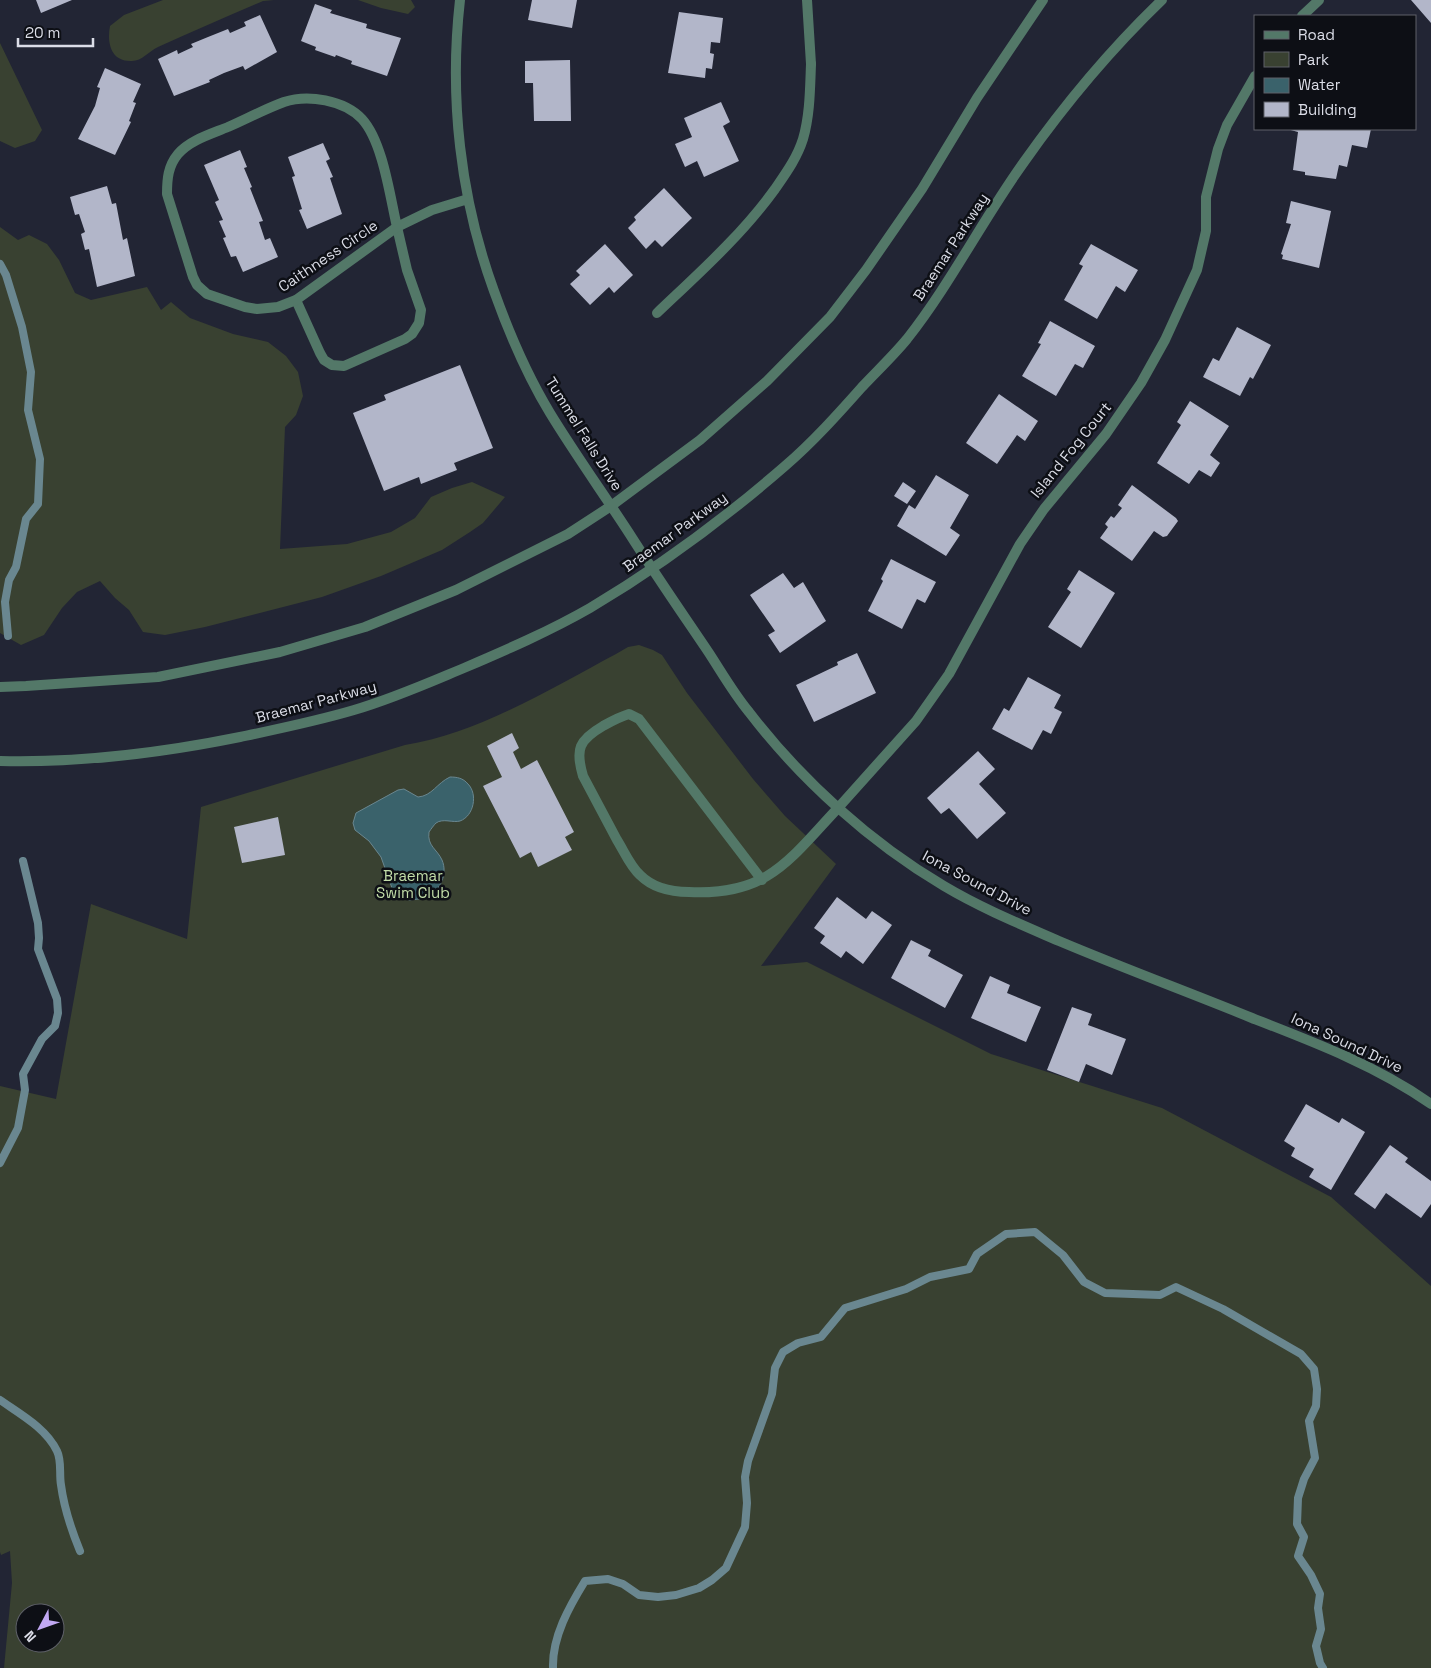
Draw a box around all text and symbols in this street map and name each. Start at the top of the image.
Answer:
scale bar [18,15,92,47]
legend [1254,15,1416,130]
text: 20 m [25,23,60,42]
text: Road [1298,25,1335,44]
text: Park [1298,50,1329,69]
text: Water [1298,75,1341,94]
text: Building [1298,100,1357,119]
street label: Braemar Parkway [909,189,992,304]
street label: Caithness Circle [274,215,381,296]
street label: Tummel Falls Drive [542,373,627,494]
street label: Island Fog Court [1026,398,1115,502]
street label: Braemar Parkway [619,487,731,576]
street label: Braemar Parkway [253,676,378,727]
street label: Iona Sound Drive [919,846,1035,919]
park label: Braemar Swim Club [376,866,450,902]
street label: Iona Sound Drive [1288,1008,1406,1077]
north arrow [15,1603,65,1653]
text: N [20,1627,40,1646]

